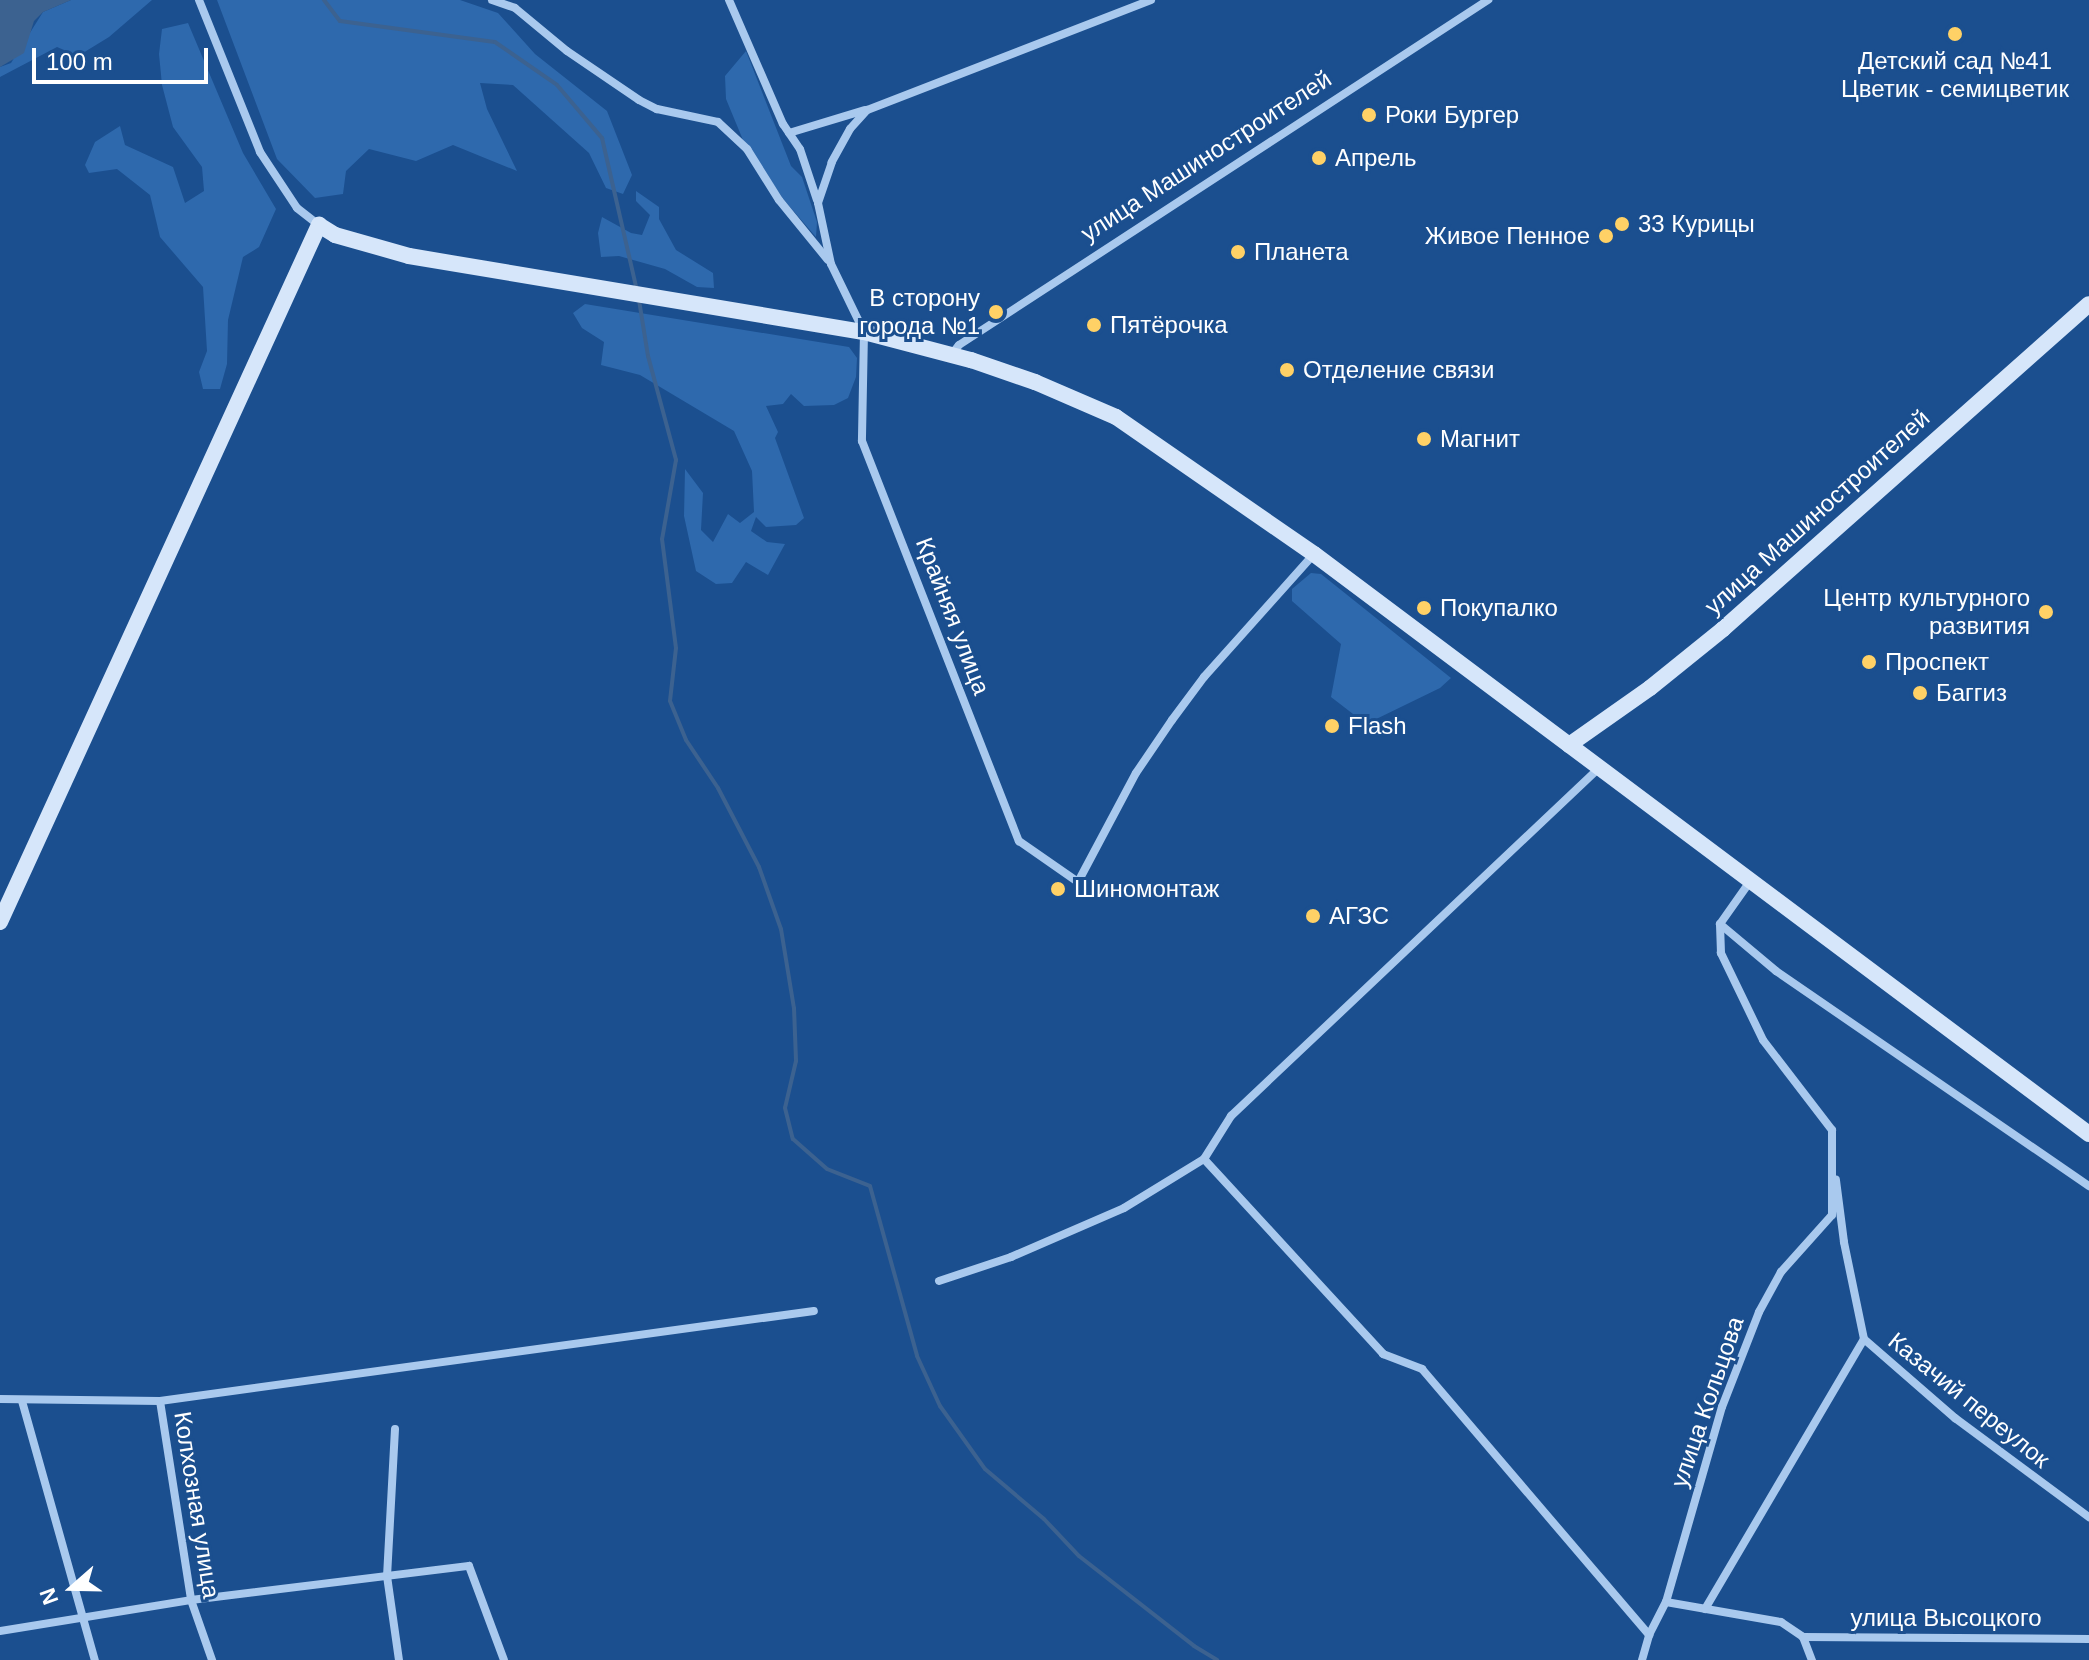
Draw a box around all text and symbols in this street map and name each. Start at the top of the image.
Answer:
marker: Детский сад №41 Цветик - семицветик [1946,25,1964,43]
scale bar [36,32,212,82]
place label: Детский сад №41 Цветик - семицветик [1841,47,2069,103]
text: 100 m [46,48,113,75]
street label: улица Машиностроителей [1075,64,1337,248]
place label: Роки Бургер [1385,101,1519,129]
marker: Роки Бургер [1360,106,1378,124]
place label: Апрель [1335,144,1416,172]
marker: Апрель [1310,149,1328,167]
place label: 33 Курицы [1638,210,1755,238]
marker: 33 Курицы [1613,215,1631,233]
place label: Живое Пенное [1425,222,1590,250]
marker: Живое Пенное [1597,227,1615,245]
place label: Планета [1254,238,1348,266]
marker: Планета [1229,243,1247,261]
place label: В сторону города №1 [859,284,980,340]
marker: В сторону города №1 [987,303,1005,321]
place label: Пятёрочка [1110,311,1228,339]
marker: Пятёрочка [1085,316,1103,334]
place label: Отделение связи [1303,356,1494,384]
marker: Отделение связи [1278,361,1296,379]
street label: улица Машиностроителей [1699,403,1935,621]
place label: Магнит [1440,425,1520,453]
marker: Магнит [1415,430,1433,448]
street label: Крайняя улица [910,533,996,699]
place label: Центр культурного развития [1823,584,2030,640]
place label: Покупалко [1440,594,1558,622]
marker: Покупалко [1415,599,1433,617]
marker: Центр культурного развития [2037,603,2055,621]
place label: Проспект [1885,648,1989,676]
marker: Проспект [1860,653,1878,671]
place label: Баггиз [1936,679,2007,707]
marker: Баггиз [1911,684,1929,702]
place label: Flash [1348,712,1407,740]
marker: Flash [1323,717,1341,735]
place label: Шиномонтаж [1074,875,1219,903]
marker: Шиномонтаж [1049,880,1067,898]
place label: АГЗС [1329,902,1389,930]
marker: АГЗС [1304,907,1322,925]
street label: улица Кольцова [1664,1313,1750,1491]
street label: Казачий переулок [1883,1326,2055,1474]
street label: Колхозная улица [168,1409,226,1601]
north arrow [32,1548,112,1628]
text: N [35,1585,63,1608]
street label: улица Высоцкого [1851,1604,2041,1632]

